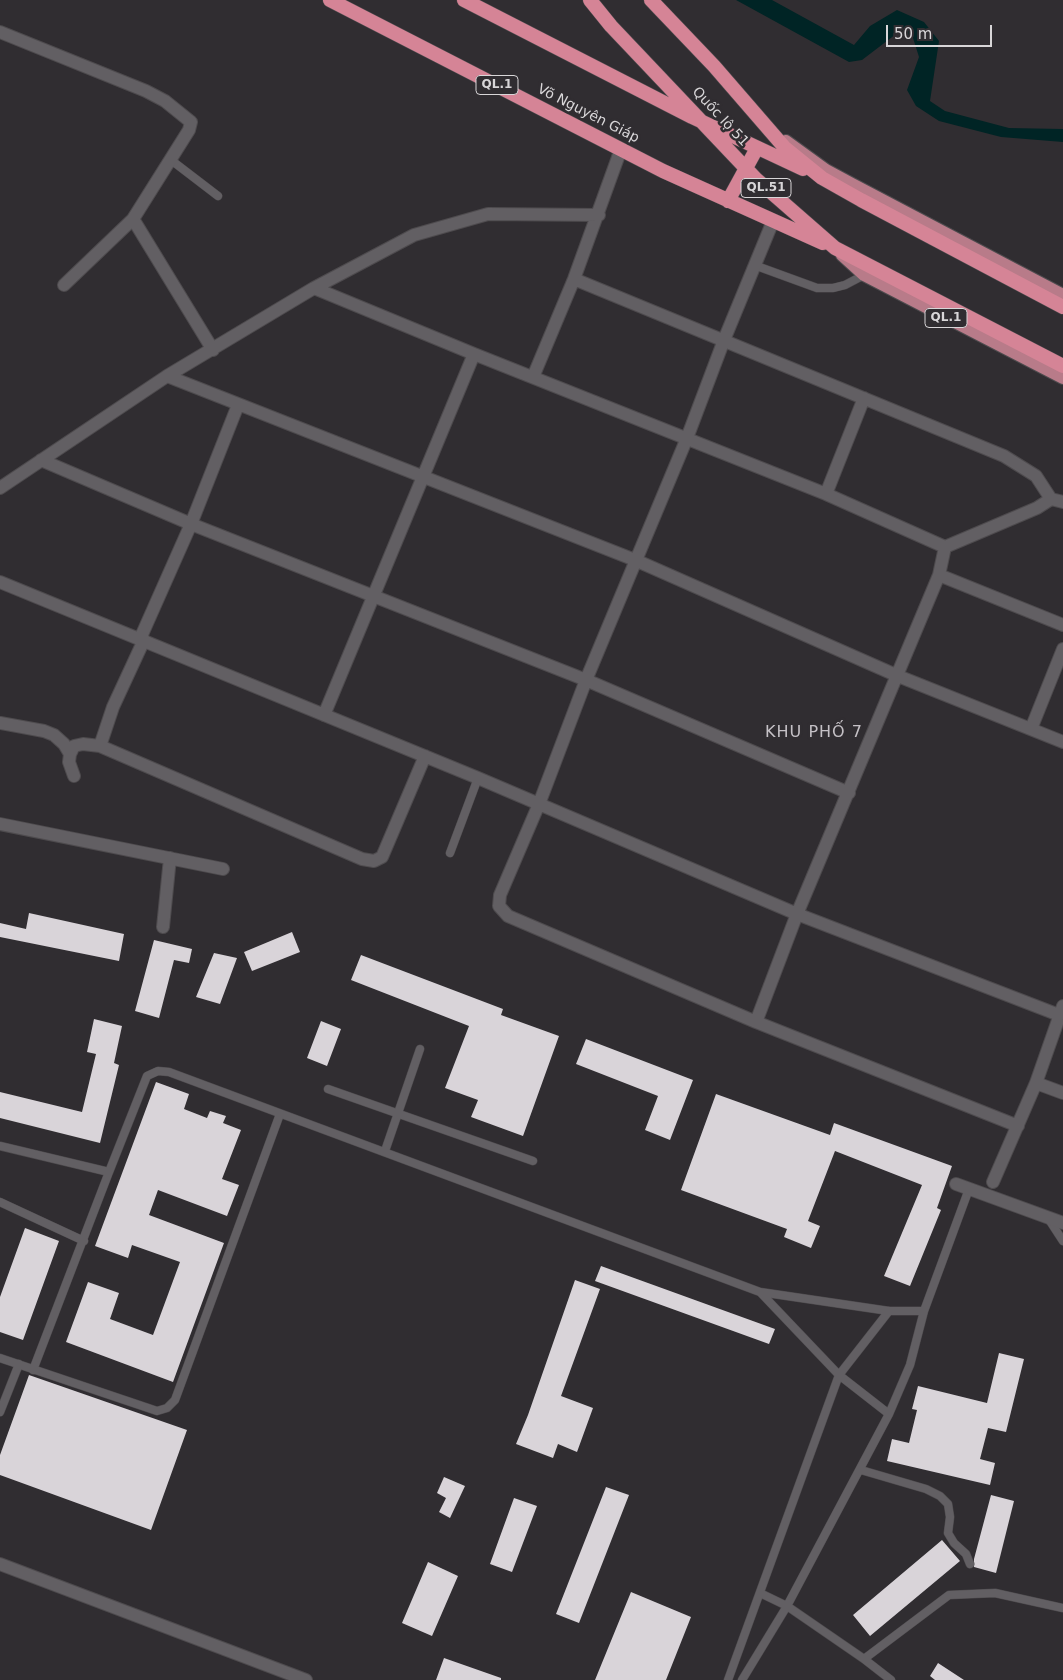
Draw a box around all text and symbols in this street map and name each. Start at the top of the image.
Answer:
scale bar [888,15,994,47]
text: 50 m [894,25,932,43]
road number: QL.1 [476,76,518,94]
street label: Võ Nguyên Giáp [534,81,642,147]
street label: Quốc lộ 51 [688,84,752,150]
road number: QL.51 [741,178,791,198]
road number: QL.1 [925,308,967,328]
district label: KHU PHỐ 7 [764,723,864,743]

